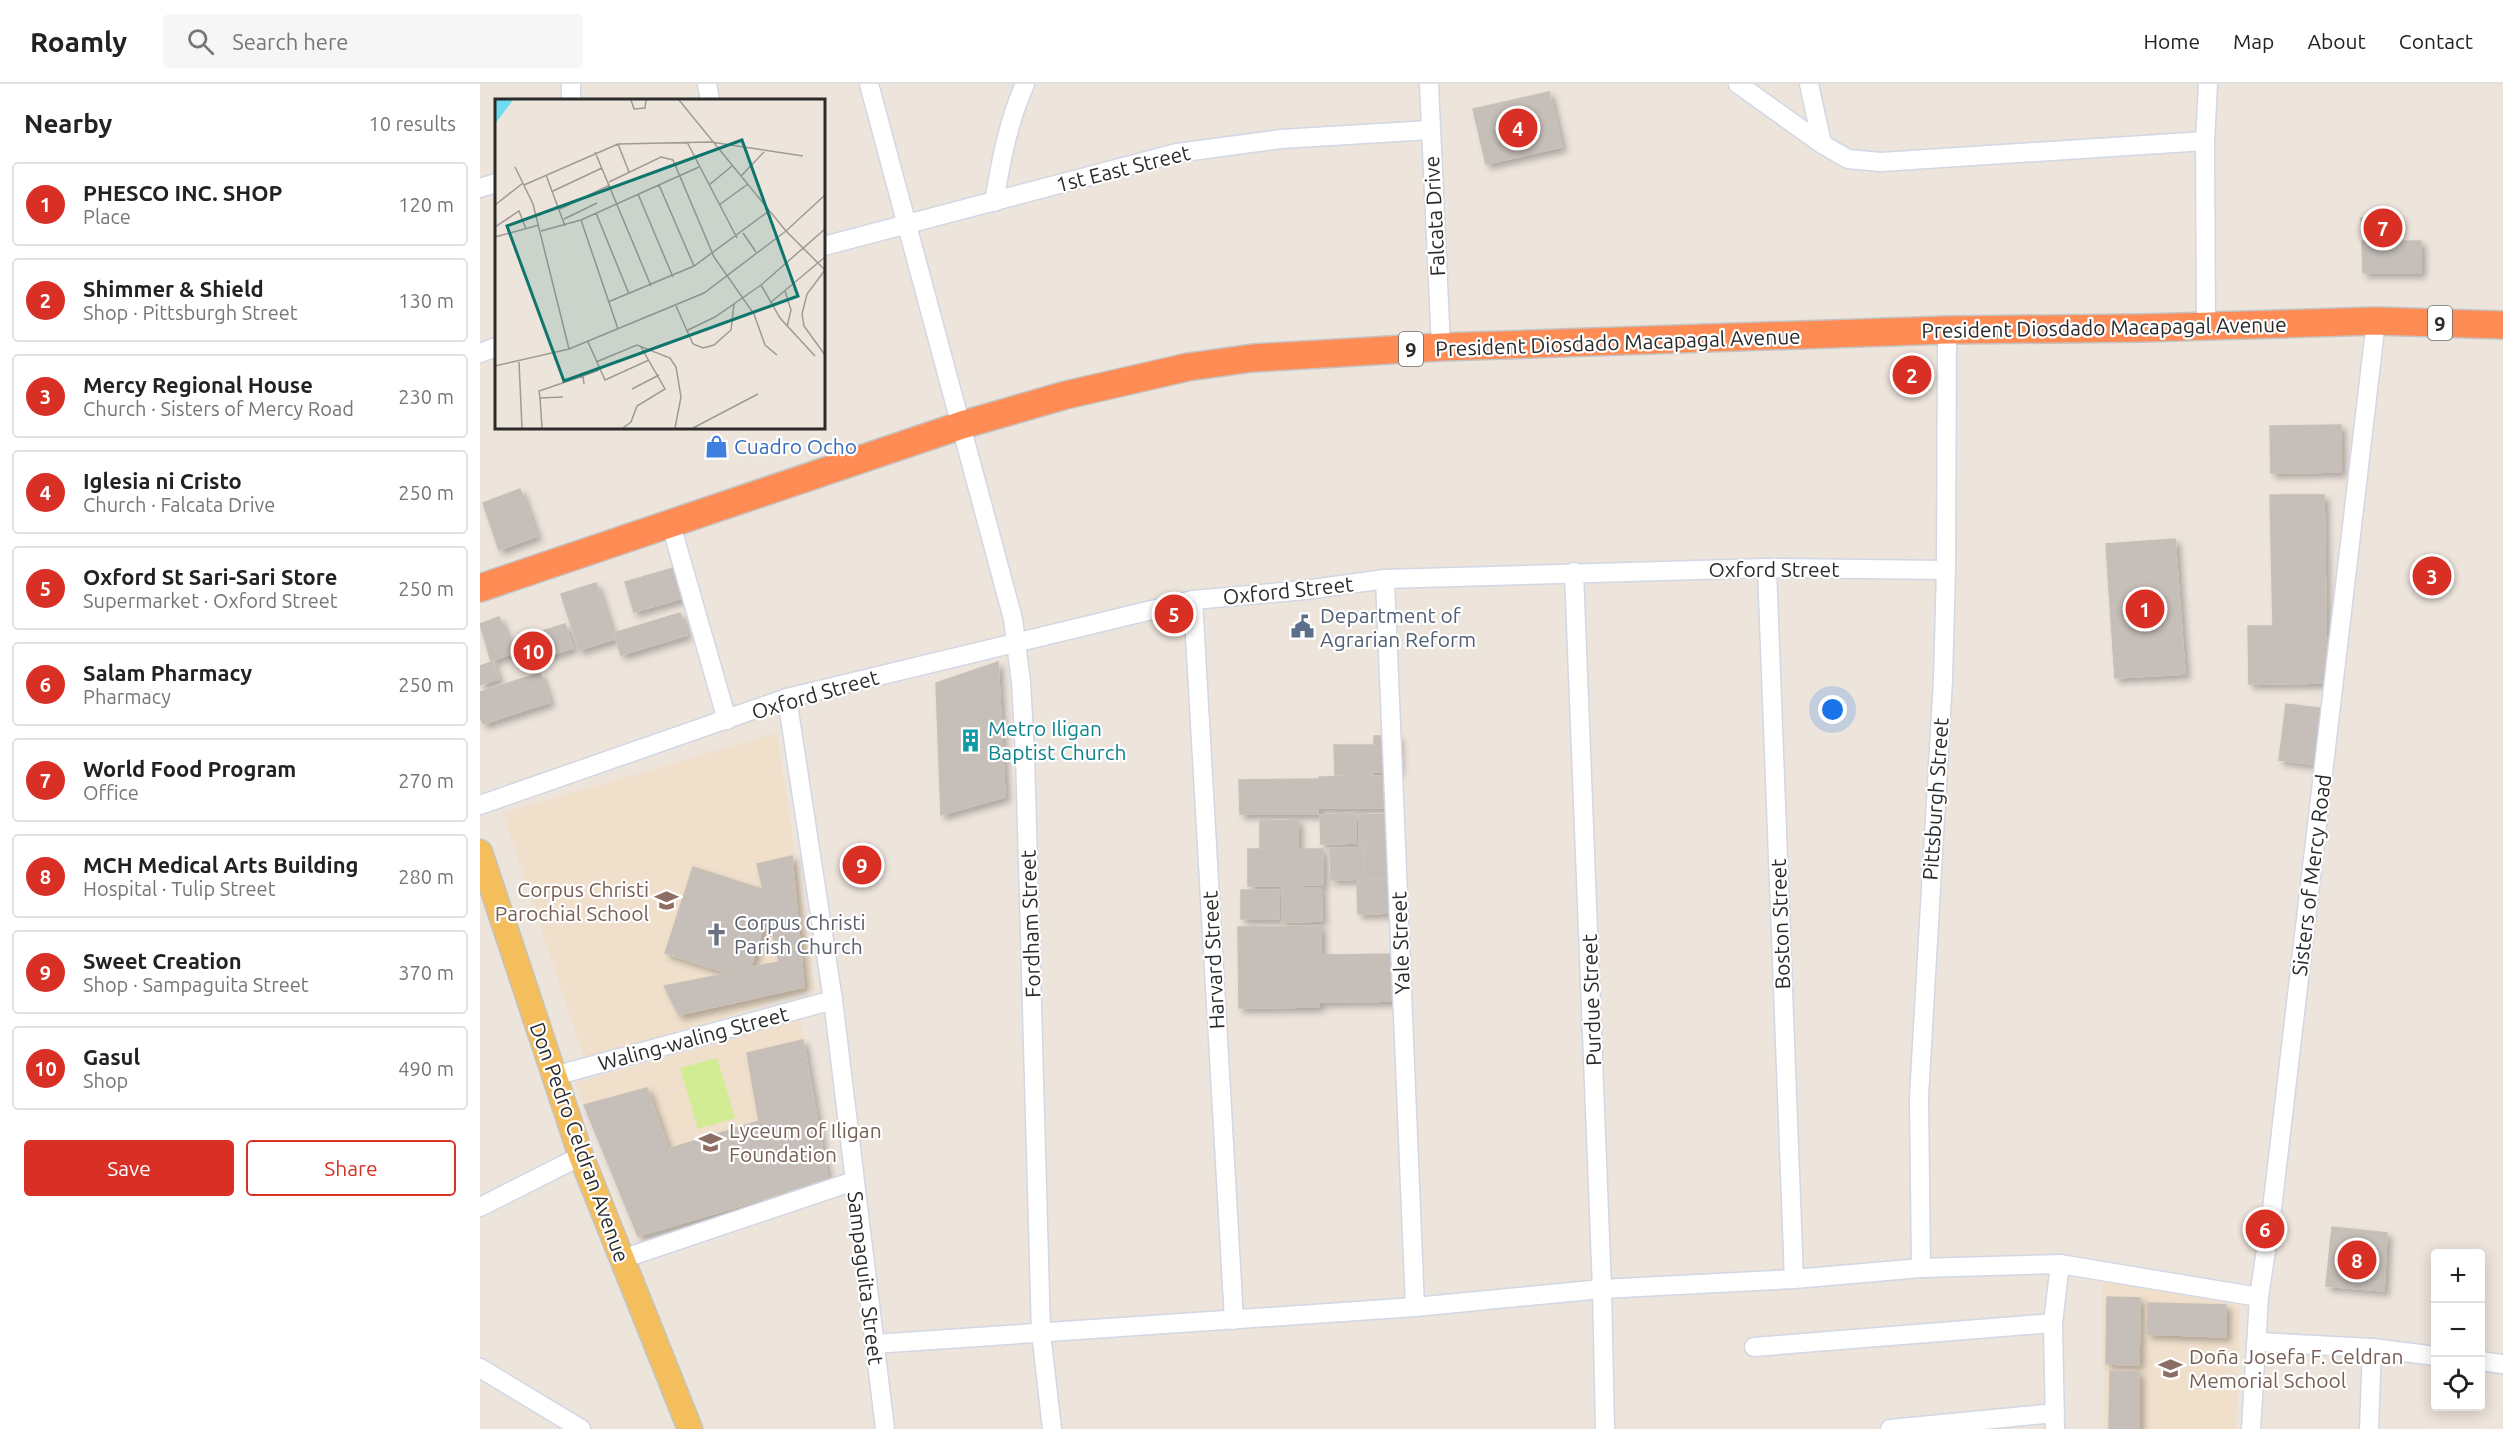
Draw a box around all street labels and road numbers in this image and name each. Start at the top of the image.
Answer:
street label: 1st East Street [1053,140,1193,196]
street label: Falcata Drive [1419,155,1449,277]
road number: 9 [2428,306,2452,340]
street label: President Diosdado Macapagal Avenue [1921,312,2287,342]
street label: President Diosdado Macapagal Avenue [1435,324,1801,360]
road number: 9 [1399,332,1423,366]
street label: Oxford Street [1709,557,1839,581]
street label: Oxford Street [1222,571,1354,609]
street label: Oxford Street [749,664,881,724]
street label: Pittsburgh Street [1917,717,1953,881]
street label: Sisters of Mercy Road [2287,773,2335,977]
street label: Fordham Street [1015,850,1045,998]
street label: Boston Street [1766,858,1794,990]
street label: Harvard Street [1197,890,1229,1030]
street label: Yale Street [1386,891,1414,995]
street label: Purdue Street [1577,934,1605,1066]
street label: Waling-waling Street [595,1001,791,1075]
street label: Don Pedro Celdran Avenue [525,1019,635,1265]
street label: Sampaguita Street [843,1190,889,1366]

